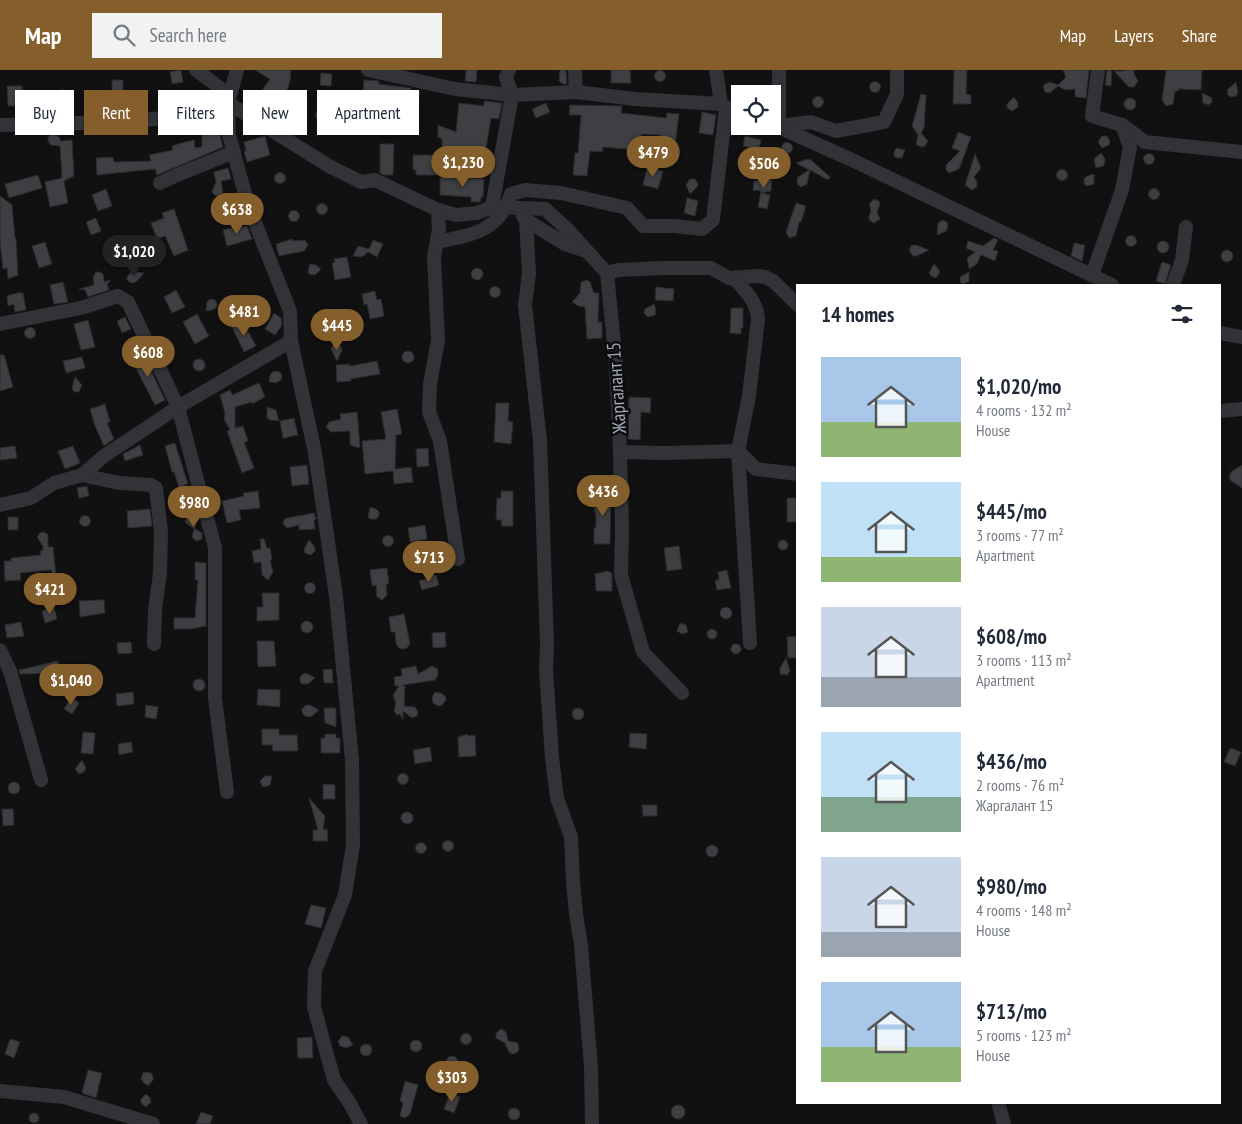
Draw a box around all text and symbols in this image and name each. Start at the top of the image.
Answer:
search box [92,13,442,58]
text: Map [25,20,62,51]
icon: search [110,21,138,49]
text: Search here [150,23,227,47]
text: Map [1060,24,1086,47]
text: Layers [1114,24,1154,47]
text: Share [1182,24,1217,47]
map controls [731,85,781,135]
button: locate [731,85,781,135]
chip: Buy [15,90,74,135]
chip: Rent [84,90,148,135]
chip: Filters [158,90,233,135]
chip: New [243,90,307,135]
chip: Apartment [317,90,419,135]
pin: $479 [623,136,683,178]
text: $479 [638,142,668,162]
pin: $1,230 [422,146,504,188]
pin: $506 [734,146,794,189]
text: $1,230 [442,152,484,172]
text: $506 [749,153,779,173]
pin: $638 [207,192,267,235]
text: $638 [222,199,252,219]
pin: $1,020 [93,234,175,277]
text: $1,020 [113,241,155,261]
pin: $481 [214,294,274,337]
icon: filters [1168,300,1196,328]
text: $481 [229,301,259,321]
text: 14 homes [821,301,894,328]
pin: $445 [307,308,367,351]
text: $445 [322,315,352,335]
pin: $608 [118,336,178,378]
street label: Жаргалант 15 [601,341,631,436]
text: $608 [133,342,163,362]
text: $1,020/mo [976,373,1061,400]
icon: home [861,377,921,437]
text: 4 rooms · 132 m² [976,400,1072,420]
text: House [976,420,1010,440]
pin: $436 [573,474,633,517]
text: $436 [588,481,618,501]
pin: $980 [164,486,224,528]
text: $980 [179,492,209,512]
text: $445/mo [976,498,1047,525]
icon: home [861,502,921,562]
text: 3 rooms · 77 m² [976,525,1064,545]
pin: $713 [399,540,459,583]
text: Apartment [976,545,1035,565]
text: $713 [414,547,444,567]
pin: $421 [20,572,80,615]
text: $421 [35,579,65,599]
text: $608/mo [976,623,1047,650]
icon: home [861,627,921,687]
text: 3 rooms · 113 m² [976,650,1072,670]
pin: $1,040 [30,664,112,706]
text: $1,040 [50,670,92,690]
text: Apartment [976,670,1035,690]
text: $436/mo [976,748,1047,775]
icon: home [861,752,921,812]
text: 2 rooms · 76 m² [976,775,1064,795]
text: Жаргалант 15 [976,795,1053,815]
text: $980/mo [976,873,1047,900]
icon: home [861,877,921,937]
text: 4 rooms · 148 m² [976,900,1072,920]
text: House [976,920,1010,940]
text: $713/mo [976,998,1047,1025]
icon: home [861,1002,921,1062]
text: 5 rooms · 123 m² [976,1025,1072,1045]
text: House [976,1045,1010,1065]
pin: $303 [422,1060,482,1103]
text: $303 [437,1067,467,1087]

